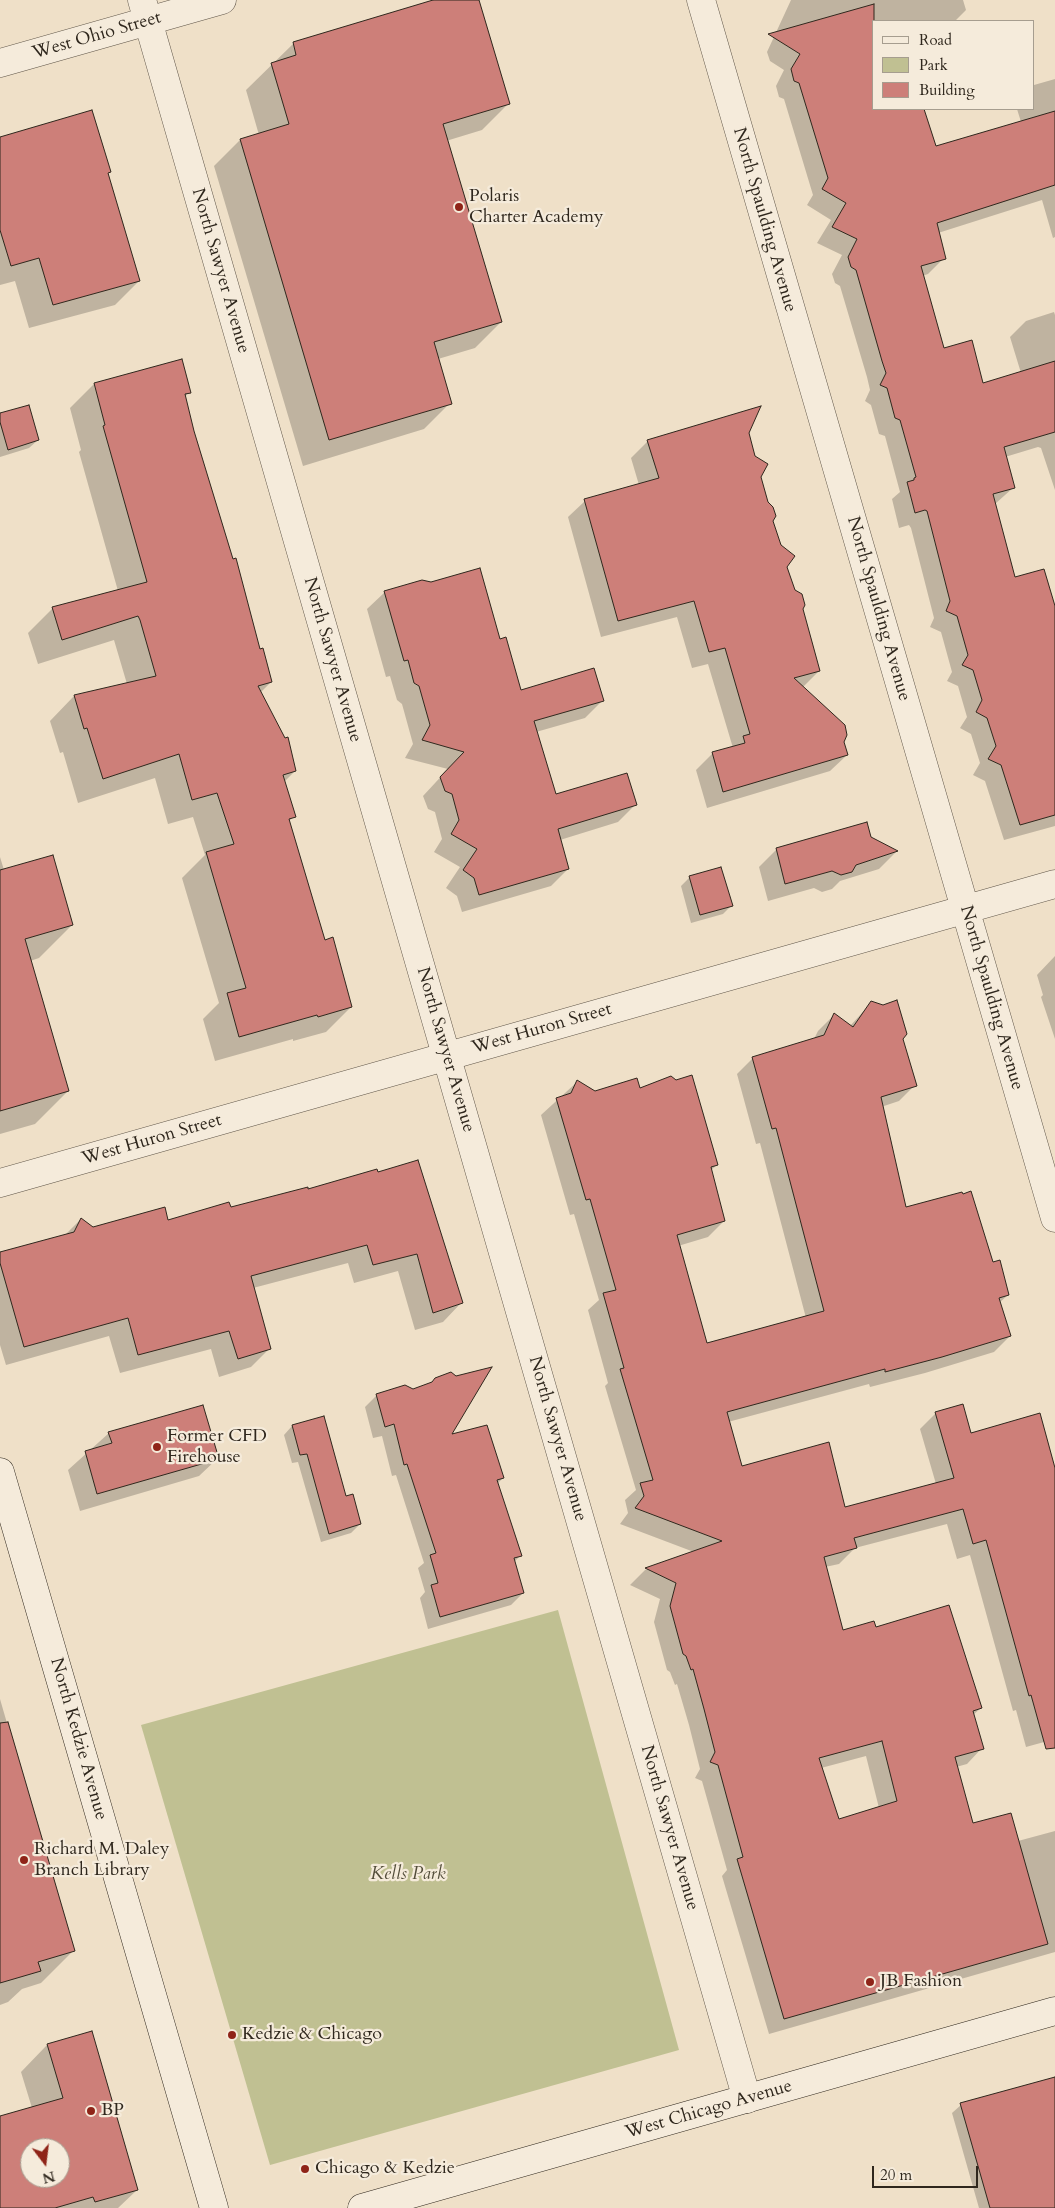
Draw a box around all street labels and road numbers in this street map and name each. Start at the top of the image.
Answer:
street label: West Ohio Street [30,7,164,65]
street label: North Spaulding Avenue [727,125,801,315]
street label: North Sawyer Avenue [186,186,254,356]
street label: North Spaulding Avenue [841,514,915,704]
street label: North Sawyer Avenue [298,575,366,745]
street label: North Spaulding Avenue [954,903,1028,1093]
street label: North Sawyer Avenue [411,965,479,1135]
street label: West Huron Street [470,999,614,1059]
street label: West Huron Street [80,1110,224,1170]
street label: North Sawyer Avenue [523,1354,591,1524]
street label: North Kedzie Avenue [45,1655,111,1823]
street label: North Sawyer Avenue [635,1743,703,1913]
street label: West Chicago Avenue [623,2076,795,2144]

